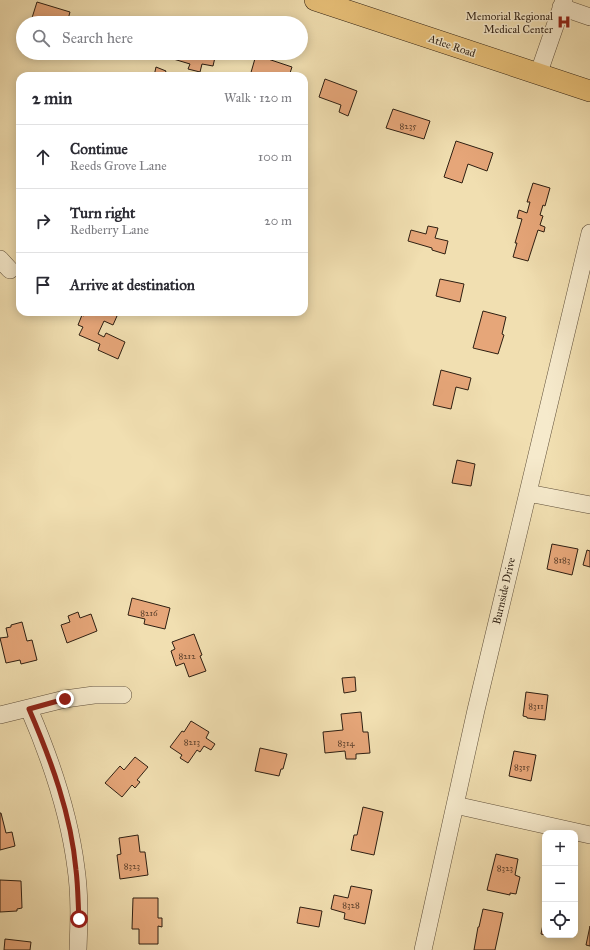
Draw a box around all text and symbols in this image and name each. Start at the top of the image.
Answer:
place label: Memorial Regional Medical Center [466,10,554,36]
hospital icon: Memorial Regional Medical Center [556,14,572,30]
search box [16,16,308,60]
icon: search [30,27,52,49]
text: Search here [62,29,133,47]
street label: Atlee Road [426,32,478,60]
text: 2 min [32,88,72,109]
text: Walk · 120 m [224,90,292,106]
house number: 8235 [399,120,417,131]
text: Continue [70,140,128,158]
icon: ahead [32,146,54,168]
text: 100 m [258,149,292,165]
text: Reeds Grove Lane [70,158,167,174]
text: Turn right [70,204,135,222]
icon: right [32,210,54,232]
text: 20 m [264,213,292,229]
text: Redberry Lane [70,222,149,238]
icon: arrive [32,274,54,296]
text: Arrive at destination [70,276,195,294]
house number: 8183 [554,554,571,565]
street label: Burnside Drive [490,556,518,626]
house number: 8216 [140,607,158,618]
house number: 8212 [178,650,196,661]
route end [56,690,74,708]
house number: 8311 [528,700,544,711]
house number: 8213 [184,736,201,747]
house number: 8314 [338,737,355,748]
house number: 8315 [514,761,531,772]
map controls [542,830,578,938]
button: + [542,830,578,866]
house number: 8323 [124,860,141,871]
house number: 8323 [497,862,514,873]
button: − [542,866,578,902]
house number: 8328 [342,899,360,910]
button: locate [542,902,578,938]
route start [70,910,88,928]

